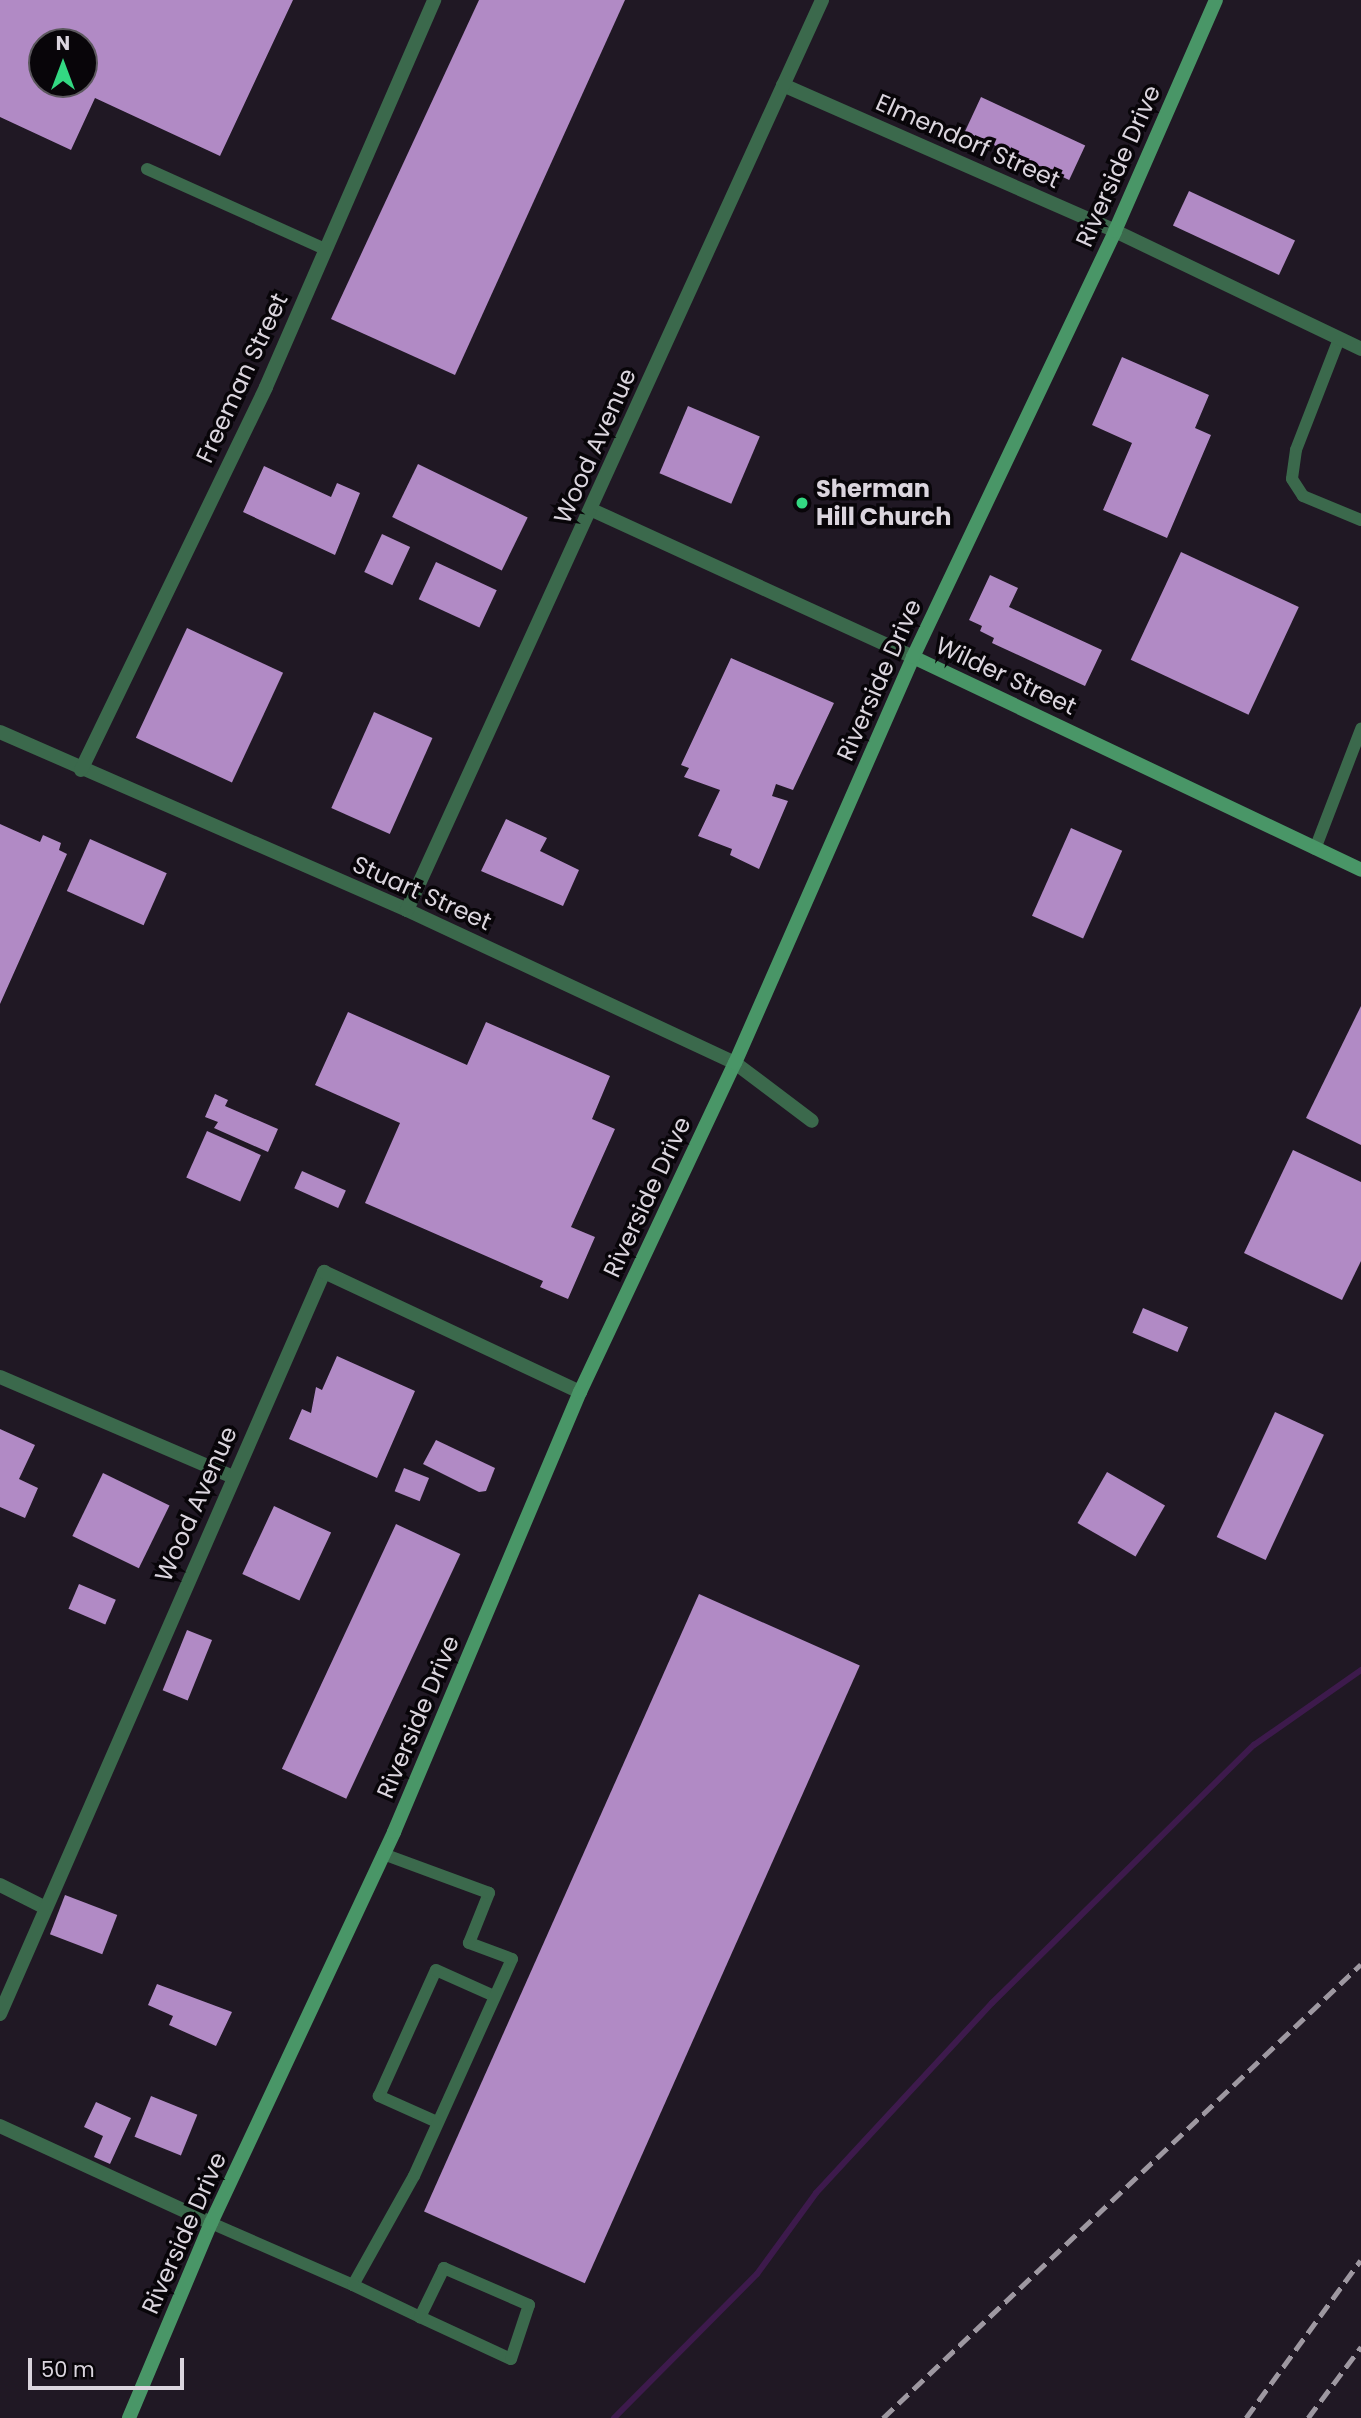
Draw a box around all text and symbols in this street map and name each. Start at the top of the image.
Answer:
north arrow [28,28,98,98]
text: N [56,30,70,57]
street label: Riverside Drive [1069,81,1167,251]
street label: Elmendorf Street [872,88,1064,194]
street label: Freeman Street [190,289,294,467]
street label: Wood Avenue [548,364,642,528]
place label: Sherman Hill Church [816,475,951,531]
marker: Sherman Hill Church [794,495,810,511]
street label: Riverside Drive [830,595,928,765]
street label: Wilder Street [931,631,1081,721]
street label: Stuart Street [348,850,496,936]
street label: Riverside Drive [597,1112,697,1282]
street label: Wood Avenue [149,1422,243,1586]
street label: Riverside Drive [371,1631,465,1803]
street label: Riverside Drive [135,2148,233,2318]
scale bar [32,2344,187,2388]
text: 50 m [41,2355,95,2384]

